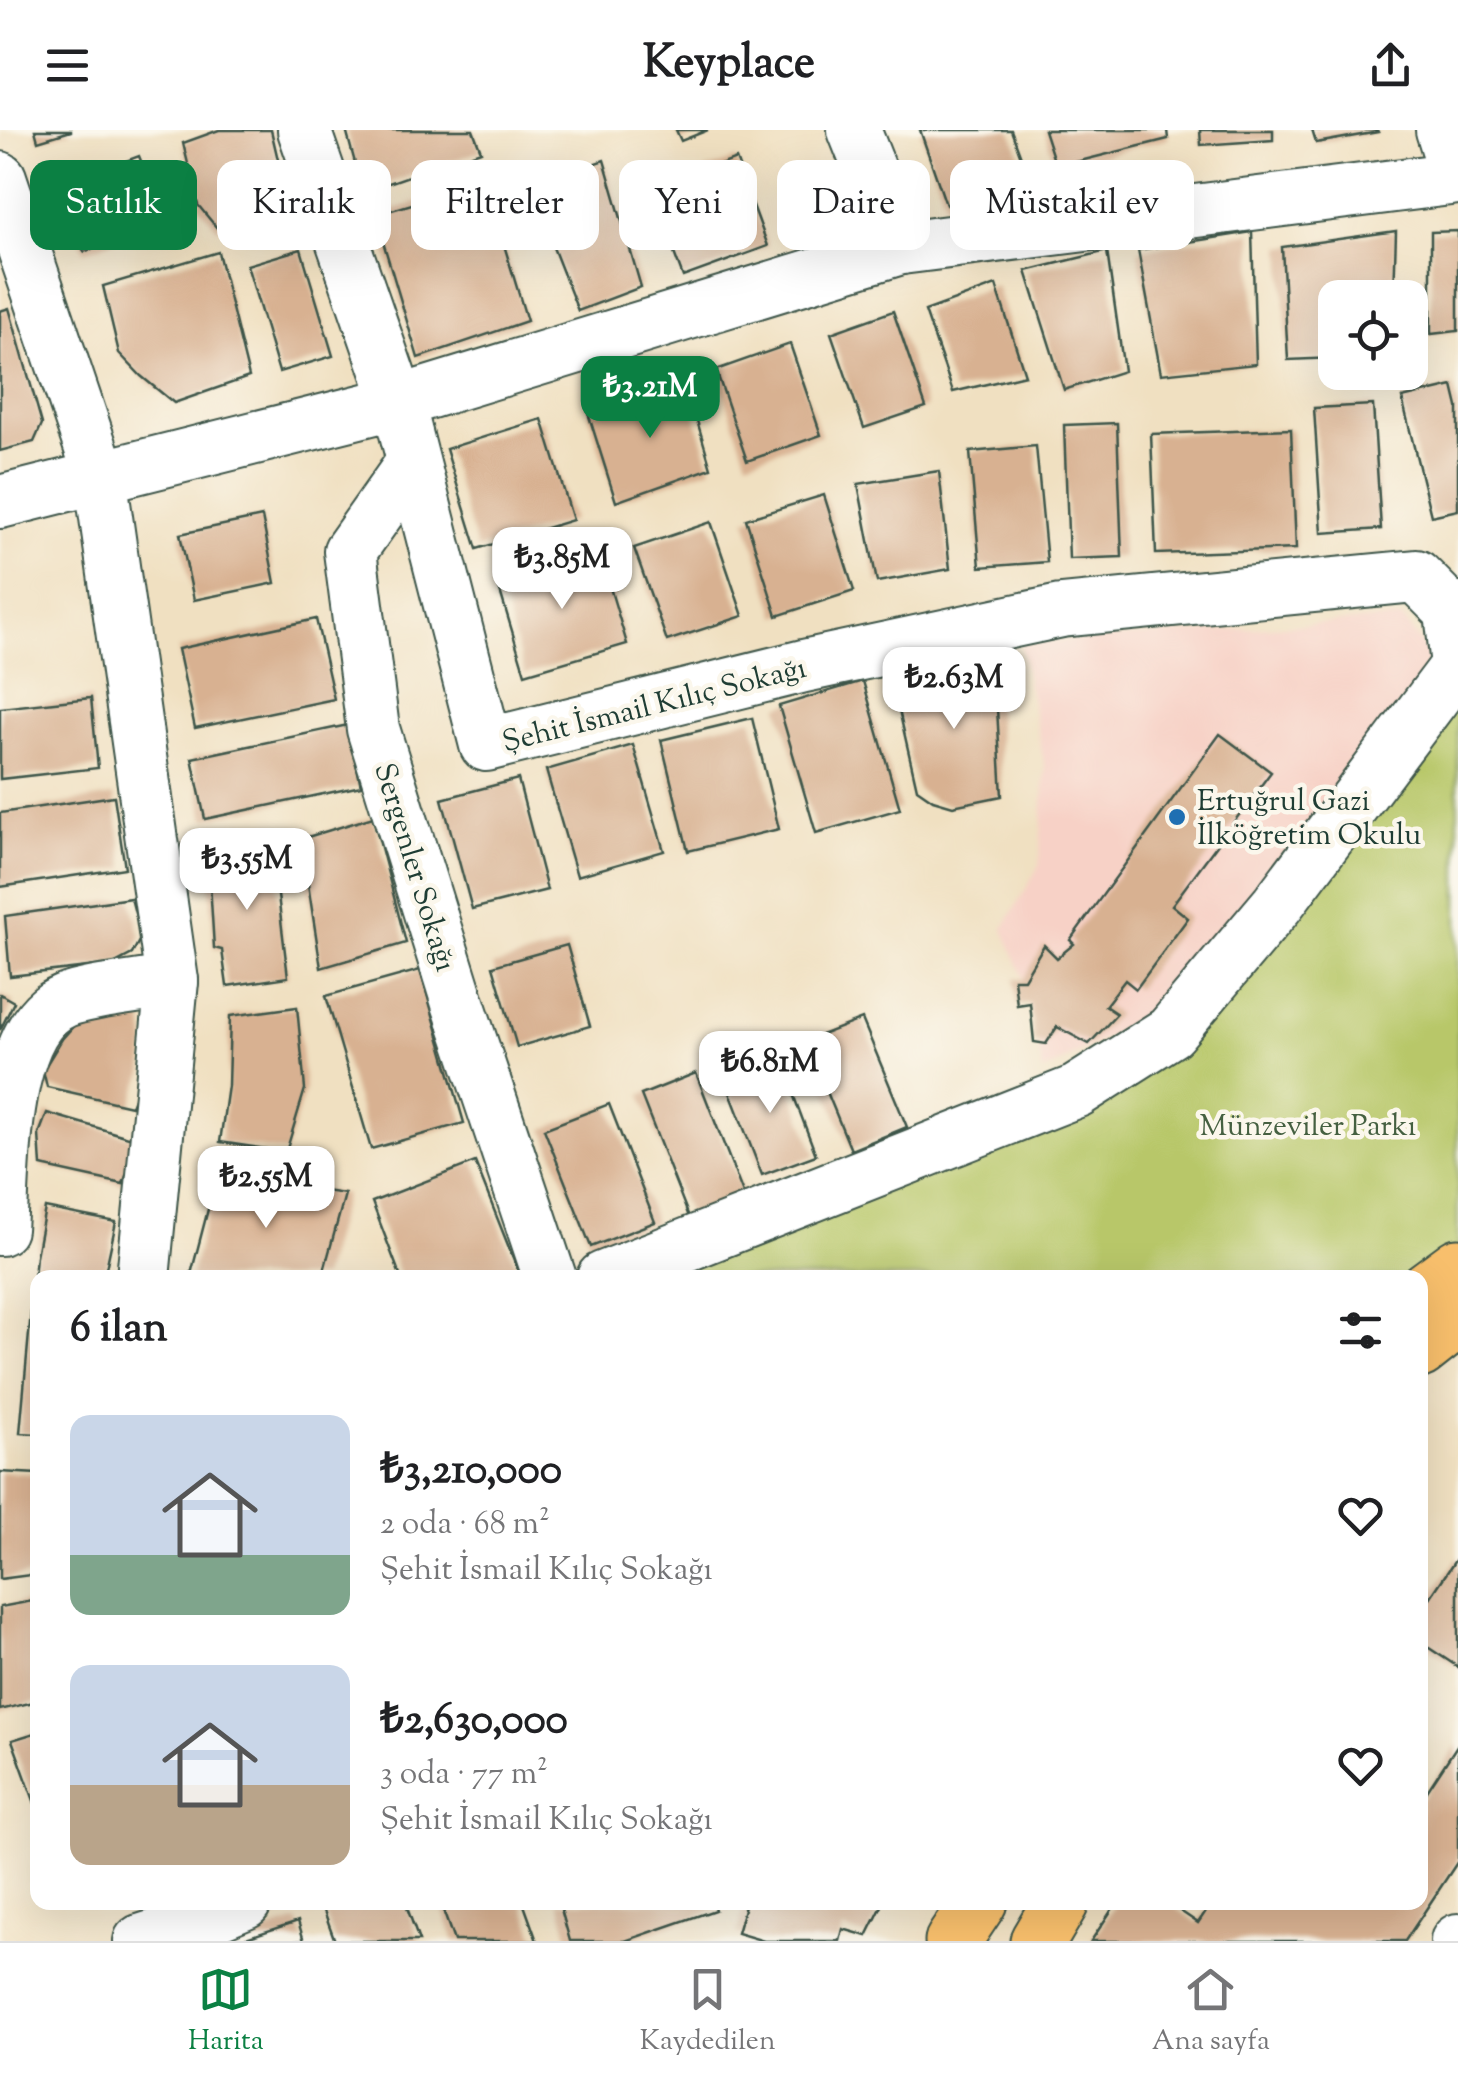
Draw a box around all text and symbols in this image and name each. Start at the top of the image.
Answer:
text: Keyplace [643,33,815,98]
icon: menu [40,38,95,93]
icon: share [1363,38,1418,93]
chip: Satılık [30,160,197,250]
chip: Kiralık [217,160,391,250]
chip: Filtreler [411,160,599,250]
chip: Yeni [619,160,757,250]
chip: Daire [777,160,930,250]
chip: Müstakil ev [950,160,1194,250]
map controls [1318,280,1428,390]
button: locate [1318,280,1428,390]
pin: ₺3.21M [569,356,731,441]
text: ₺3.21M [603,365,697,411]
pin: ₺3.85M [481,527,643,612]
text: ₺3.85M [514,536,610,582]
pin: ₺2.63M [873,647,1035,732]
street label: Şehit İsmail Kılıç Sokağı [498,648,811,765]
text: ₺2.63M [905,656,1003,702]
street label: Sergenler Sokağı [361,758,466,977]
place label: Ertuğrul Gazi İlköğretim Okulu [1197,781,1421,858]
marker: Ertuğrul Gazi İlköğretim Okulu [1166,806,1188,828]
pin: ₺3.55M [166,828,328,913]
text: ₺3.55M [202,837,292,883]
pin: ₺6.81M [689,1031,851,1116]
text: ₺6.81M [721,1040,819,1086]
park label: Münzeviler Parkı [1200,1106,1416,1149]
pin: ₺2.55M [185,1146,347,1231]
text: ₺2.55M [220,1155,312,1201]
text: 6 ilan [70,1300,168,1360]
icon: filters [1333,1303,1388,1358]
text: ₺3,210,000 [380,1442,562,1502]
icon: home [150,1455,270,1575]
icon: heart [1333,1488,1388,1543]
text: 2 oda · 68 m² [380,1502,550,1548]
text: Şehit İsmail Kılıç Sokağı [380,1548,713,1594]
text: ₺2,630,000 [380,1692,568,1752]
icon: home [150,1705,270,1825]
icon: heart [1333,1738,1388,1793]
text: 3 oda · 77 m² [380,1752,548,1798]
text: Şehit İsmail Kılıç Sokağı [380,1798,713,1844]
tab: Harita [188,1962,264,2062]
tab: Kaydedilen [640,1962,775,2062]
tab: Ana sayfa [1152,1962,1270,2062]

